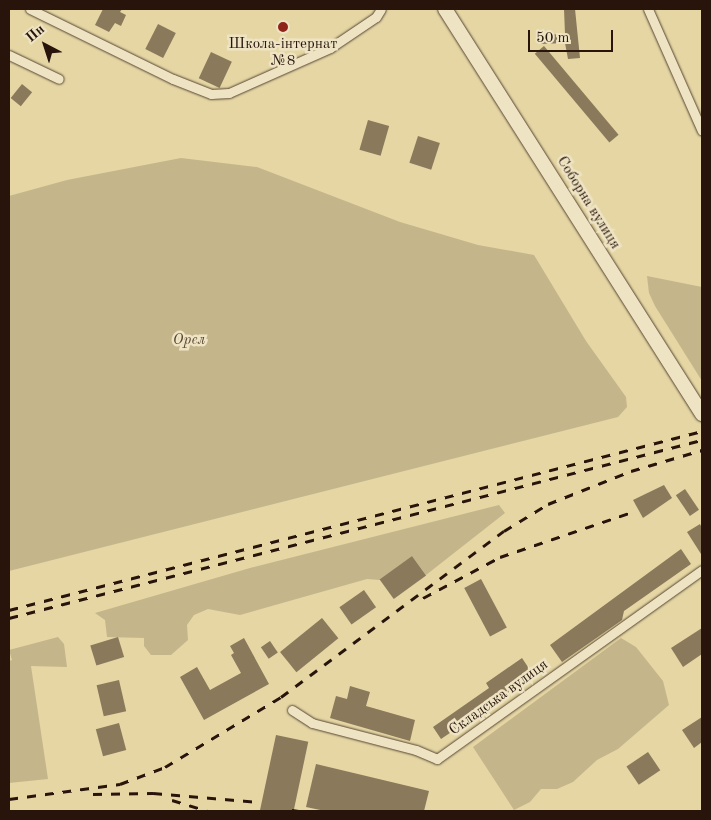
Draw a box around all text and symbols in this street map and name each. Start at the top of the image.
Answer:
north arrow [20,20,70,70]
scale bar [531,20,616,52]
marker: Школа-інтернат №8 [277,21,289,33]
text: Пн [23,22,47,45]
text: 50 m [536,31,570,46]
place label: Школа-інтернат №8 [229,35,337,70]
street label: Соборна вулиця [552,153,624,253]
park label: Орел [173,332,205,350]
street label: Складська вулиця [446,656,552,740]

